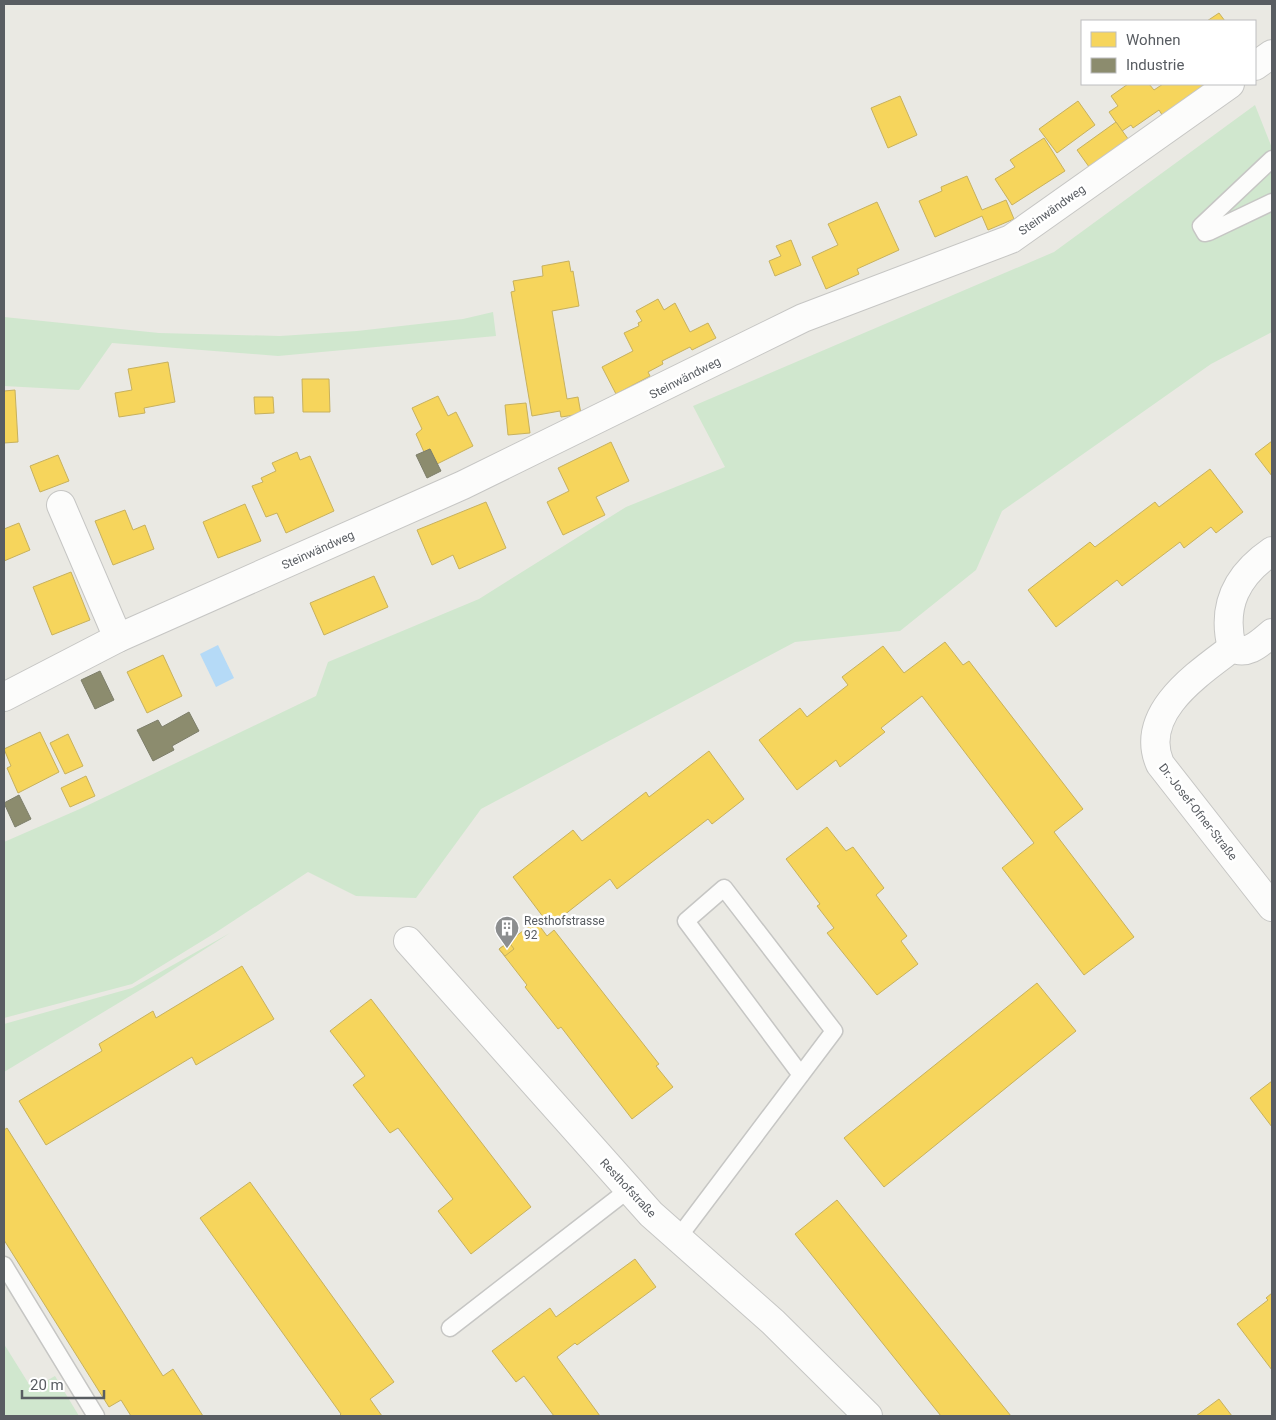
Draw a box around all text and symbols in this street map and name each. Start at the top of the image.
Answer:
legend [1081,20,1256,85]
text: Wohnen [1126,31,1180,49]
text: Industrie [1126,56,1184,74]
street label: Steinwändweg [1016,182,1088,238]
street label: Steinwändweg [647,354,723,402]
street label: Steinwändweg [280,528,356,572]
street label: Dr.-Josef-Ofner-Straße [1156,761,1240,863]
place label: Resthofstrasse 92 [524,914,605,942]
building icon: Resthofstrasse 92 [494,915,520,949]
street label: Resthofstraße [597,1156,659,1220]
scale bar [22,1368,105,1400]
text: 20 m [30,1376,64,1394]

